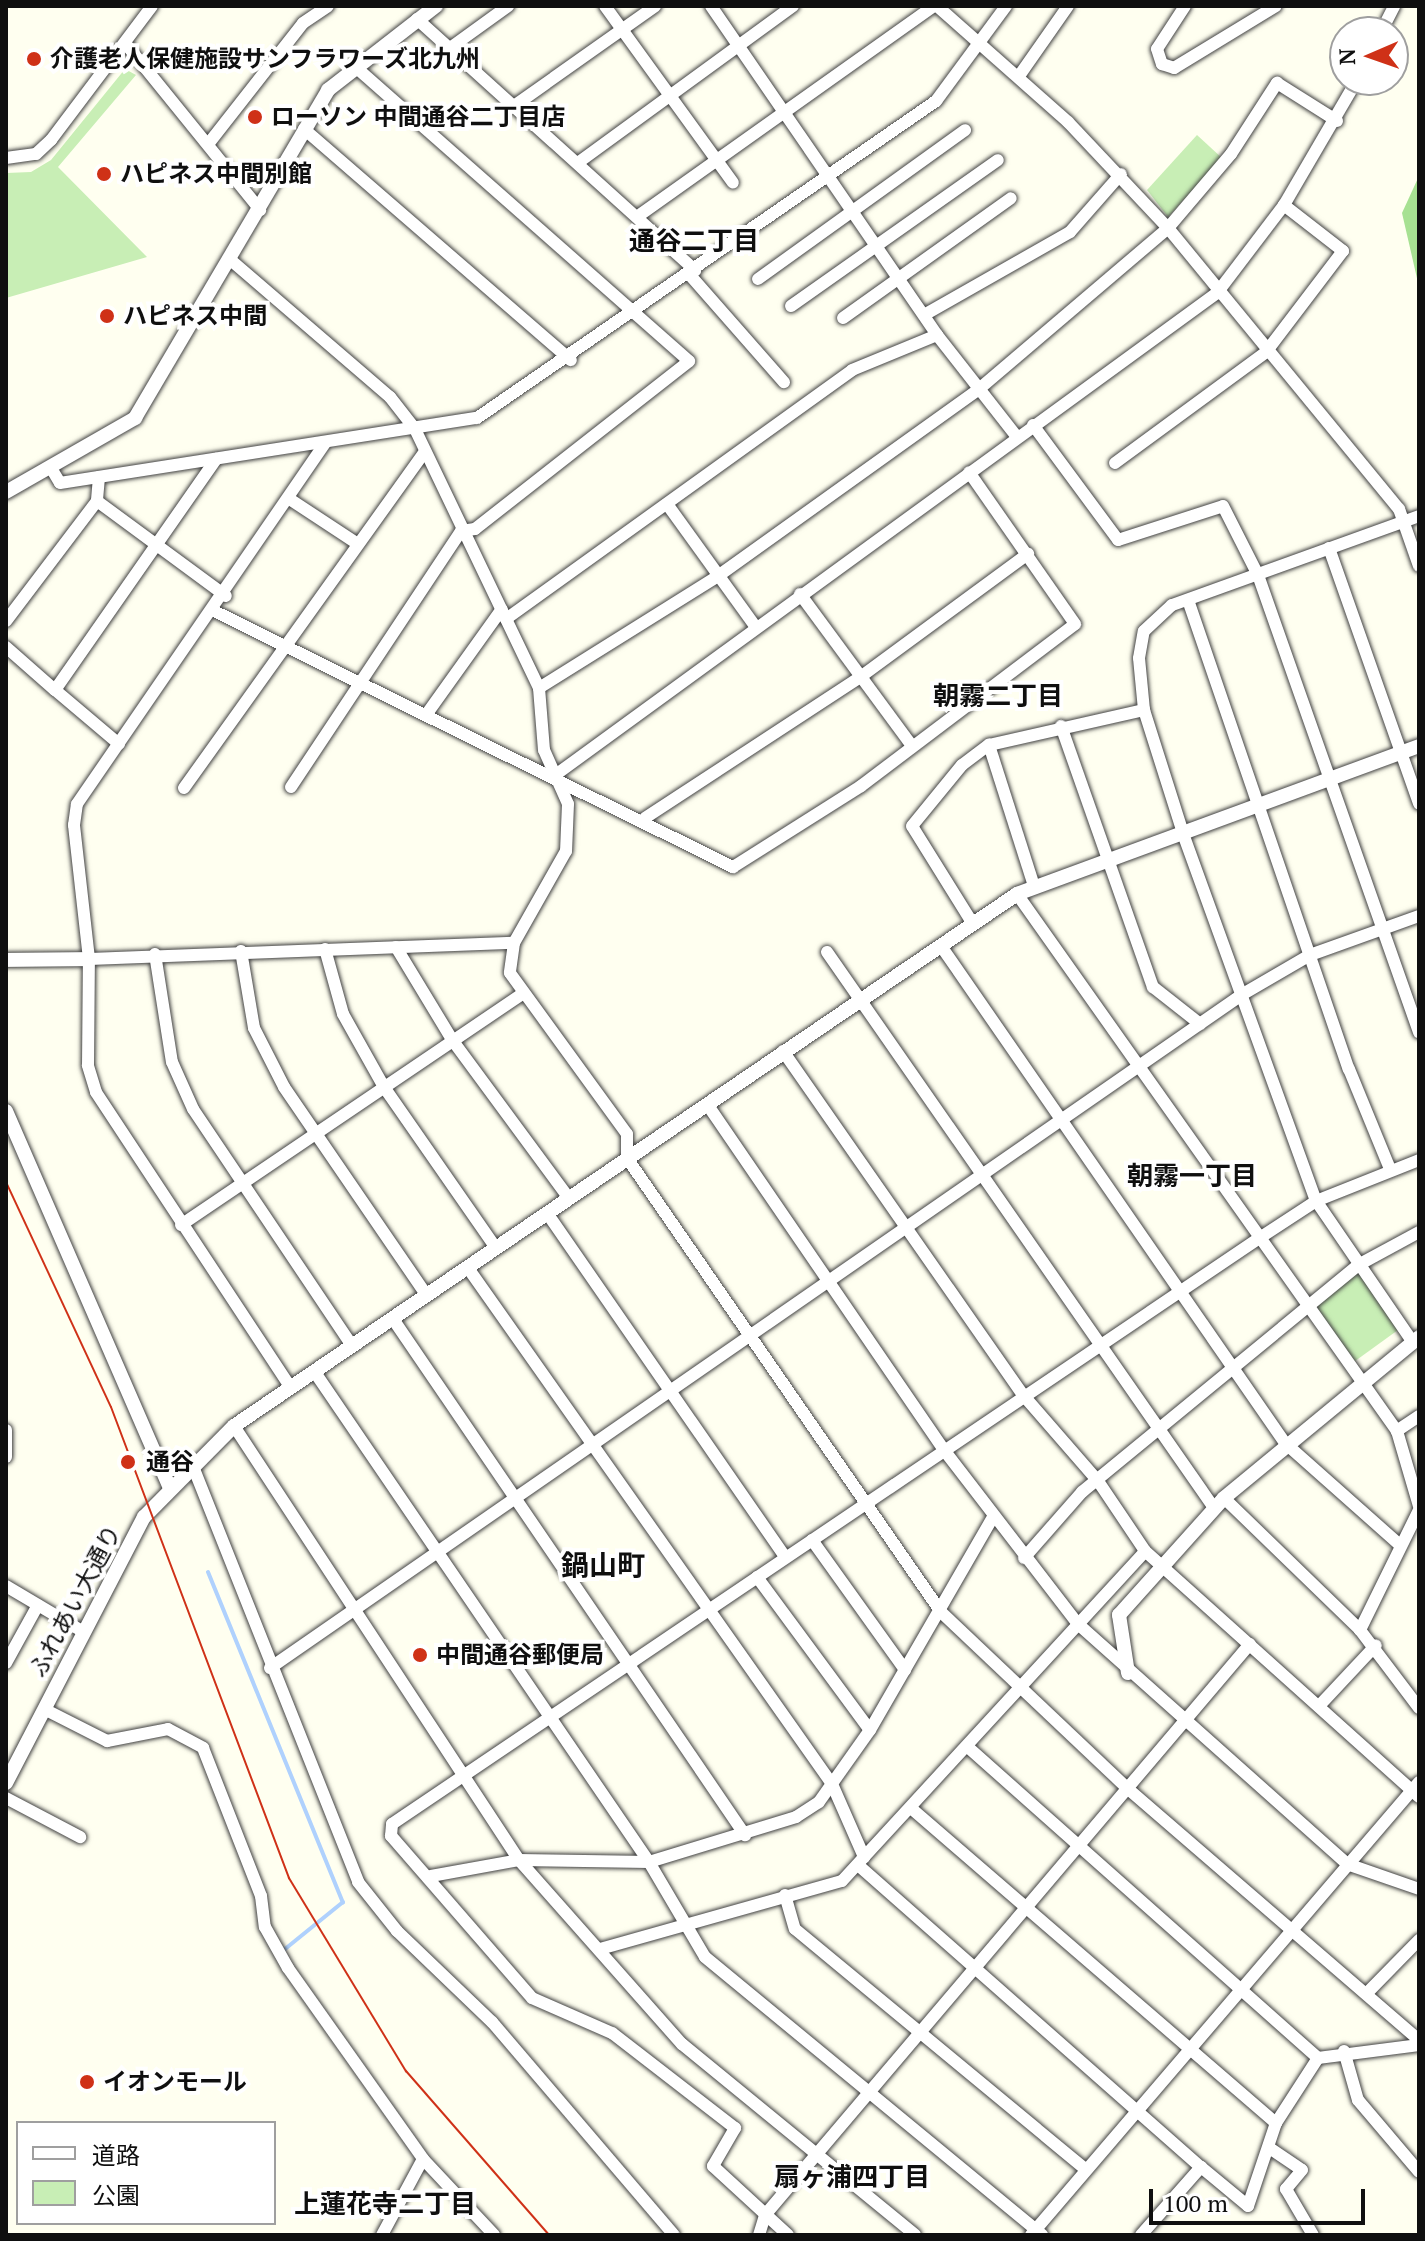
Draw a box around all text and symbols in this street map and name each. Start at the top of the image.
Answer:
north arrow [1329,16,1409,96]
place label: 介護老人保健施設サンフラワーズ北九州 [50,45,482,73]
text: N [1332,48,1361,66]
marker: 介護老人保健施設サンフラワーズ北九州 [25,50,43,68]
place label: ローソン 中間通谷二丁目店 [271,103,565,131]
marker: ローソン 中間通谷二丁目店 [246,108,264,126]
place label: ハピネス中間別館 [120,160,312,188]
marker: ハピネス中間別館 [95,165,113,183]
district label: 通谷二丁目 [629,225,759,257]
place label: ハピネス中間 [123,302,267,330]
marker: ハピネス中間 [98,307,116,325]
district label: 朝霧二丁目 [933,680,1063,712]
district label: 朝霧一丁目 [1127,1160,1257,1192]
place label: 通谷 [146,1448,194,1476]
marker: 通谷 [117,1451,139,1473]
street label: ふれあい大通り [23,1520,127,1682]
district label: 鍋山町 [561,1548,645,1582]
place label: 中間通谷郵便局 [436,1641,604,1669]
marker: 中間通谷郵便局 [411,1646,429,1664]
place label: イオンモール [103,2068,247,2096]
marker: イオンモール [78,2073,96,2091]
legend [16,2121,276,2225]
text: 道路 [92,2139,140,2171]
district label: 扇ヶ浦四丁目 [774,2161,930,2193]
scale bar [1153,2173,1369,2223]
text: 公園 [92,2179,140,2211]
text: 100 m [1163,2187,1228,2219]
district label: 上蓮花寺二丁目 [294,2188,476,2220]

